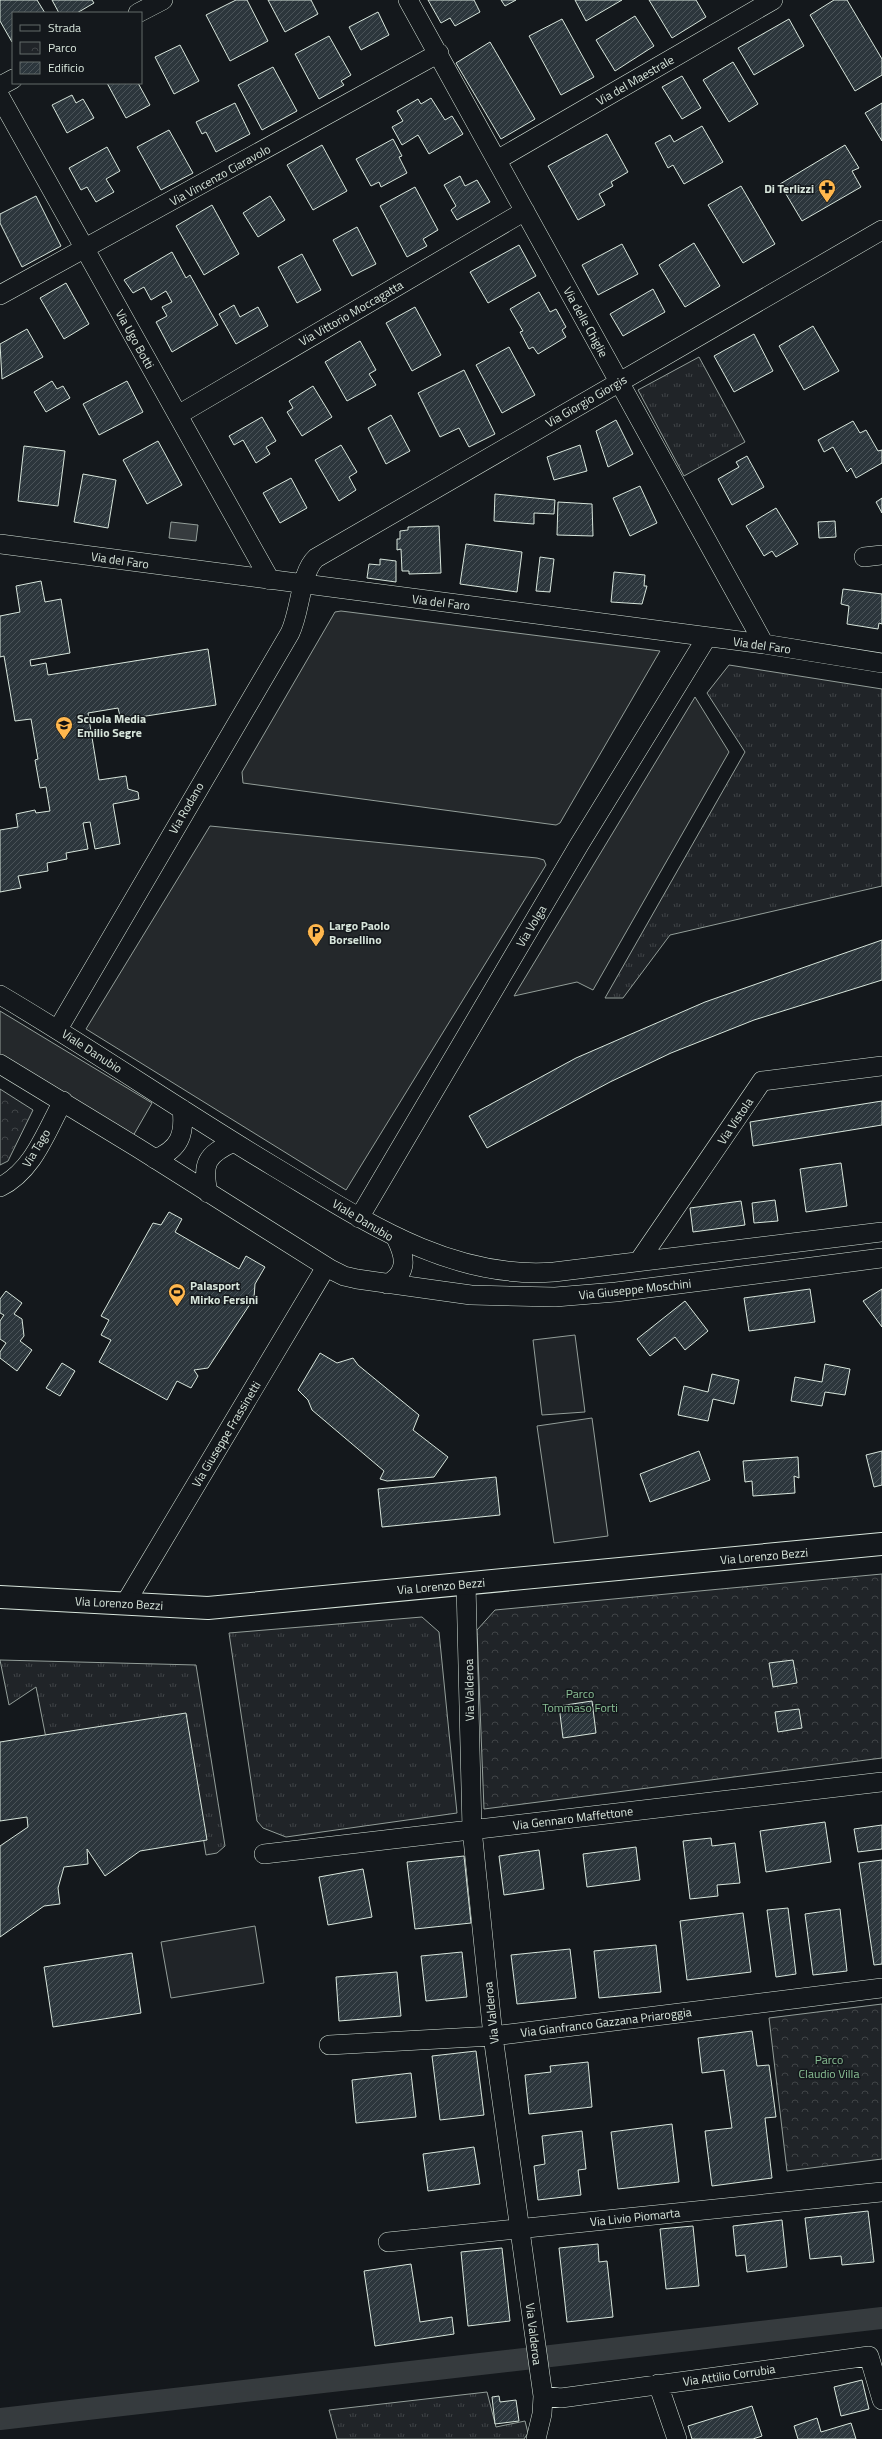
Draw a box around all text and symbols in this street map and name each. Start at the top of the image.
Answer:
legend [12,12,142,84]
text: Strada [48,18,81,37]
text: Parco [48,38,77,57]
street label: Via del Maestrale [593,50,677,110]
text: Edificio [48,58,84,77]
street label: Via Vincenzo Ciaravolo [166,139,274,211]
pharmacy icon: Di Terlizzi [817,178,837,203]
place label: Di Terlizzi [764,179,814,198]
street label: Via Vittorio Moccagatta [295,275,407,351]
street label: Via delle Chiglie [559,283,613,361]
street label: Via Ugo Botti [111,306,159,372]
street label: Via Giorgio Giorgis [542,370,631,432]
street label: Via del Faro [90,547,150,573]
street label: Via del Faro [411,589,471,615]
street label: Via del Faro [732,632,792,658]
place label: Scuola Media Emilio Segre [77,709,146,742]
school or university icon: Scuola Media Emilio Segre [54,715,74,740]
street label: Via Rodano [164,779,208,837]
street label: Via Volga [511,901,551,951]
place label: Largo Paolo Borsellino [329,916,390,949]
parking icon: Largo Paolo Borsellino [306,922,326,947]
street label: Viale Danubio [58,1024,126,1078]
street label: Via Vistola [712,1094,758,1148]
street label: Via Tago [17,1125,55,1171]
street label: Viale Danubio [329,1194,397,1246]
street label: Via Giuseppe Moschini [578,1274,692,1304]
place label: Palasport Mirko Fersini [190,1276,258,1309]
sports icon: Palasport Mirko Fersini [167,1282,187,1307]
street label: Via Giuseppe Frassinetti [187,1377,265,1491]
street label: Via Lorenzo Bezzi [719,1543,809,1569]
street label: Via Lorenzo Bezzi [396,1573,486,1599]
street label: Via Lorenzo Bezzi [74,1591,164,1615]
street label: Via Valderoa [459,1659,479,1721]
park label: Parco Tommaso Forti [542,1684,618,1717]
street label: Via Gennaro Maffettone [512,1801,634,1835]
street label: Via Valderoa [478,1981,504,2045]
street label: Via Gianfranco Gazzana Priaroggia [519,2002,693,2042]
park label: Parco Claudio Villa [799,2050,859,2083]
street label: Via Livio Piomarta [589,2203,681,2231]
street label: Via Valderoa [521,2302,547,2366]
street label: Via Attilio Corrubia [682,2359,776,2391]

